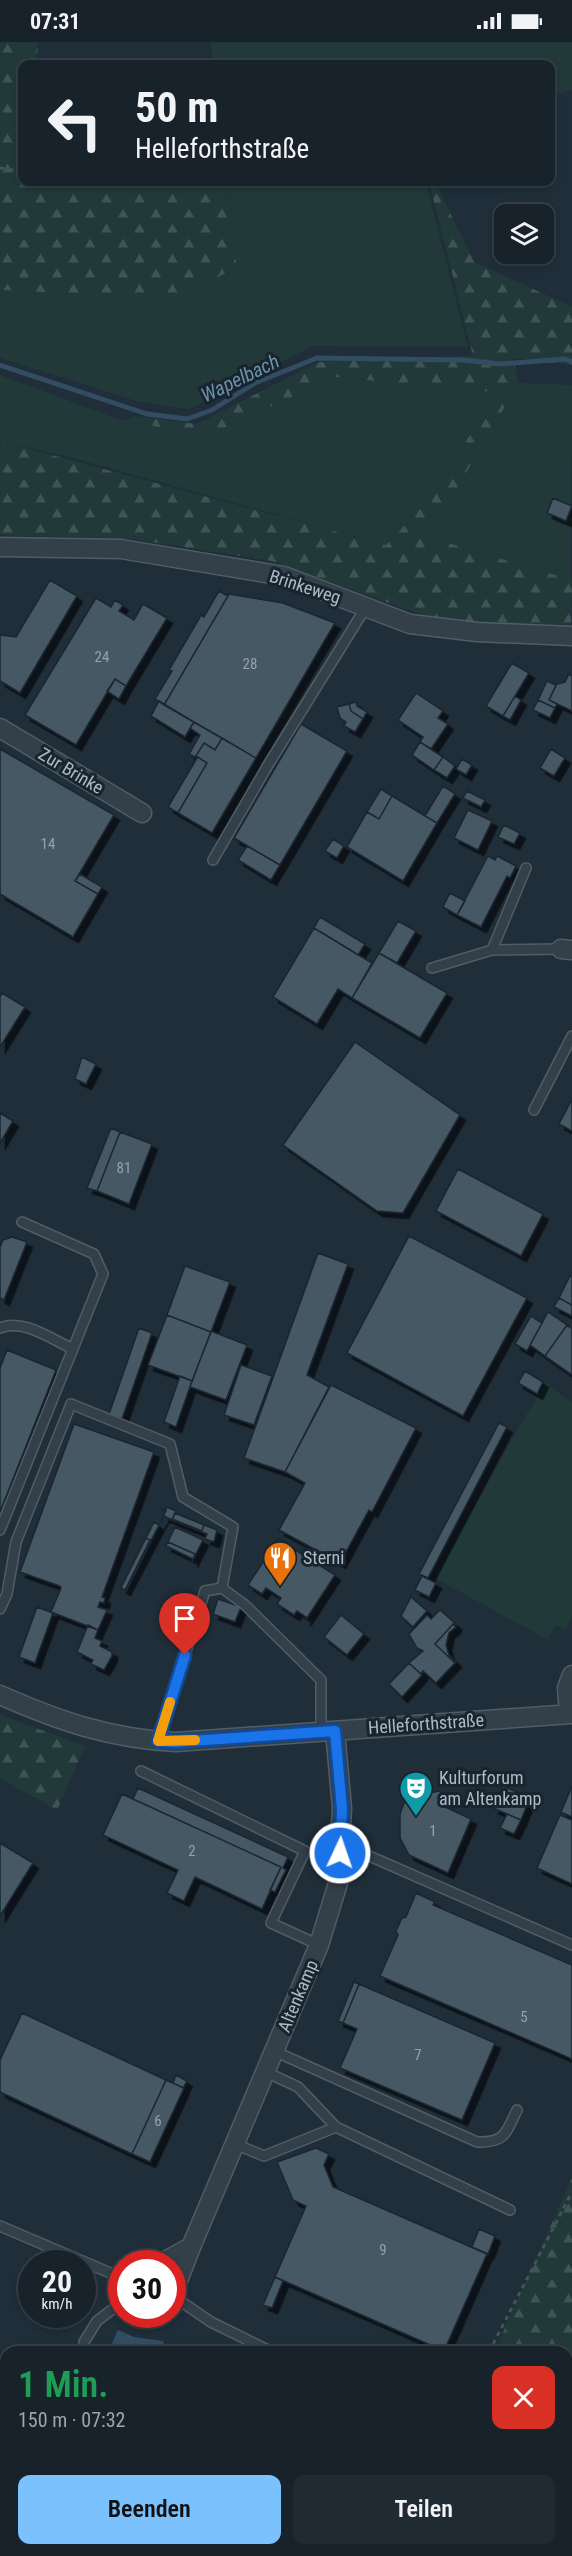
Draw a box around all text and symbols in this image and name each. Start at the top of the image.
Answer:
text: 07:31 [30,9,81,34]
text: 50 m [135,83,218,132]
icon: left [36,84,114,162]
text: Helleforthstraße [135,133,309,165]
map controls [494,204,554,264]
button: layers [494,204,554,264]
water label: Wapelbach [197,349,283,407]
street label: Brinkeweg [267,565,343,608]
house number: 24 [95,648,109,666]
house number: 28 [243,655,257,673]
street label: Zur Brinke [35,743,108,798]
house number: 14 [41,835,55,853]
house number: 81 [117,1159,131,1177]
restaurant icon: Sterni [262,1540,298,1587]
place label: Sterni [303,1547,344,1568]
pin [159,1593,210,1655]
icon: arrive [168,1602,201,1635]
street label: Helleforthstraße [367,1709,485,1738]
place label: Kulturforum am Altenkamp [439,1767,542,1809]
theatre icon: Kulturforum am Altenkamp [398,1770,434,1817]
position arrow [308,1821,372,1885]
house number: 1 [429,1822,437,1840]
house number: 2 [188,1842,196,1860]
street label: Altenkamp [273,1957,322,2035]
house number: 5 [520,2008,528,2026]
house number: 7 [414,2046,422,2064]
house number: 6 [154,2112,162,2130]
house number: 9 [379,2241,387,2259]
speed limit sign: 30 [108,2250,186,2328]
text: 20 [42,2264,72,2299]
text: km/h [42,2295,72,2313]
text: 1 Min. [18,2364,108,2406]
button: close [492,2366,555,2429]
text: 150 m · 07:32 [18,2408,125,2432]
button: Beenden [18,2475,281,2544]
button: Teilen [293,2475,555,2544]

